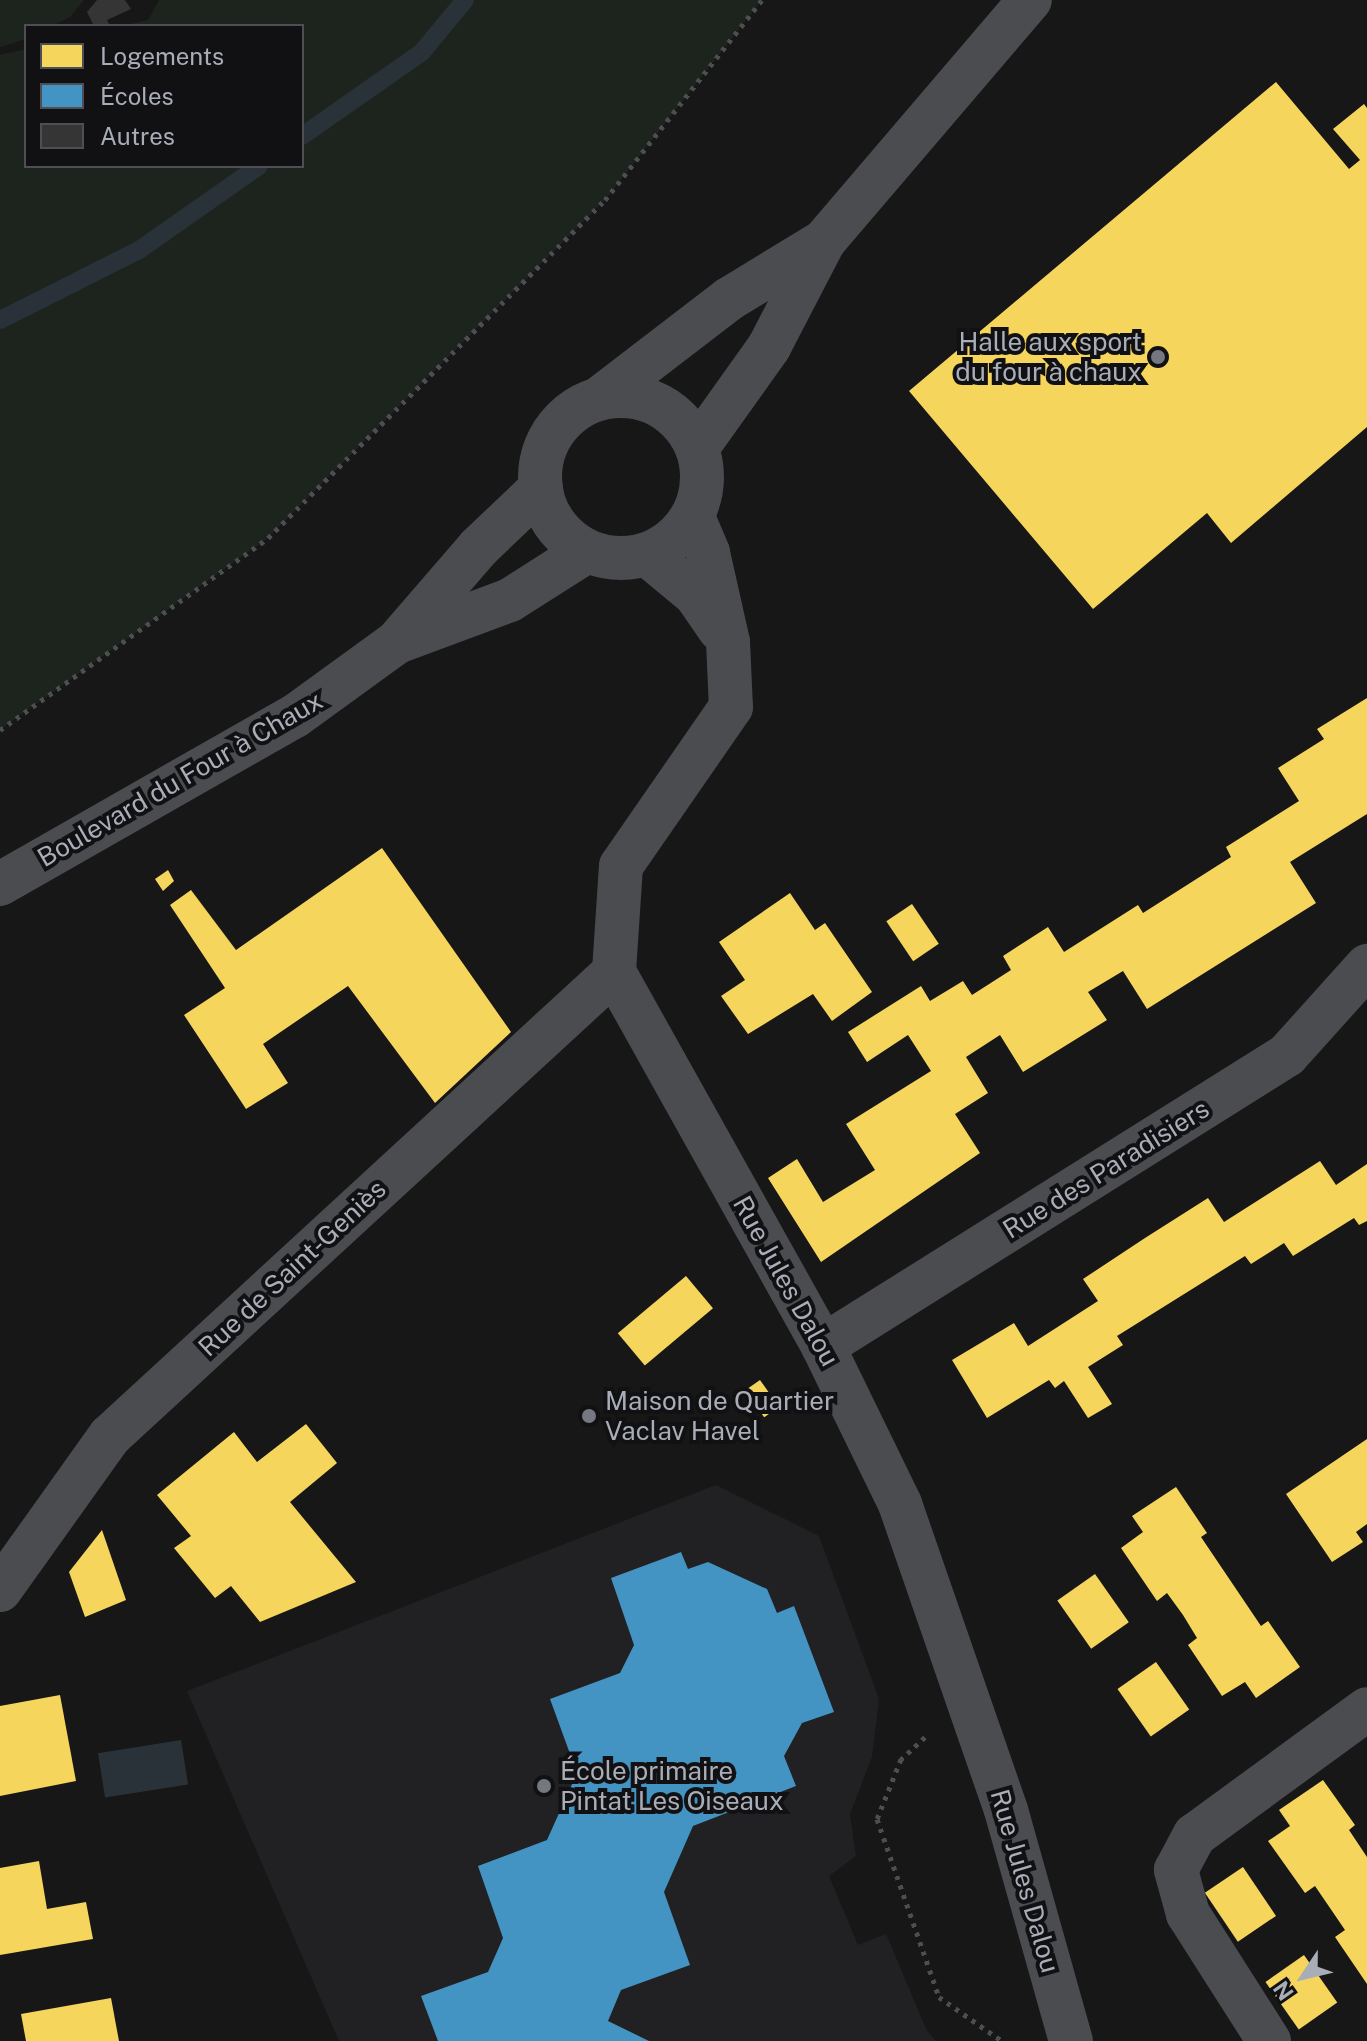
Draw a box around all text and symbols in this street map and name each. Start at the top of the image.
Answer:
legend [24,24,304,168]
text: Logements [100,42,224,70]
text: Écoles [100,82,174,110]
text: Autres [100,122,175,150]
place label: Halle aux sport du four à chaux [955,326,1142,388]
marker: Halle aux sport du four à chaux [1149,348,1167,366]
street label: Boulevard du Four à Chaux [32,684,328,874]
street label: Rue des Paradisiers [997,1093,1215,1245]
street label: Rue de Saint-Geniès [192,1173,392,1363]
street label: Rue Jules Dalou [726,1191,846,1371]
place label: Maison de Quartier Vaclav Havel [605,1385,835,1446]
marker: Maison de Quartier Vaclav Havel [580,1407,598,1425]
place label: École primaire Pintat Les Oiseaux [560,1755,784,1816]
marker: École primaire Pintat Les Oiseaux [535,1777,553,1795]
street label: Rue Jules Dalou [984,1786,1066,1976]
north arrow [1263,1937,1343,2017]
text: N [1268,1976,1299,2005]

